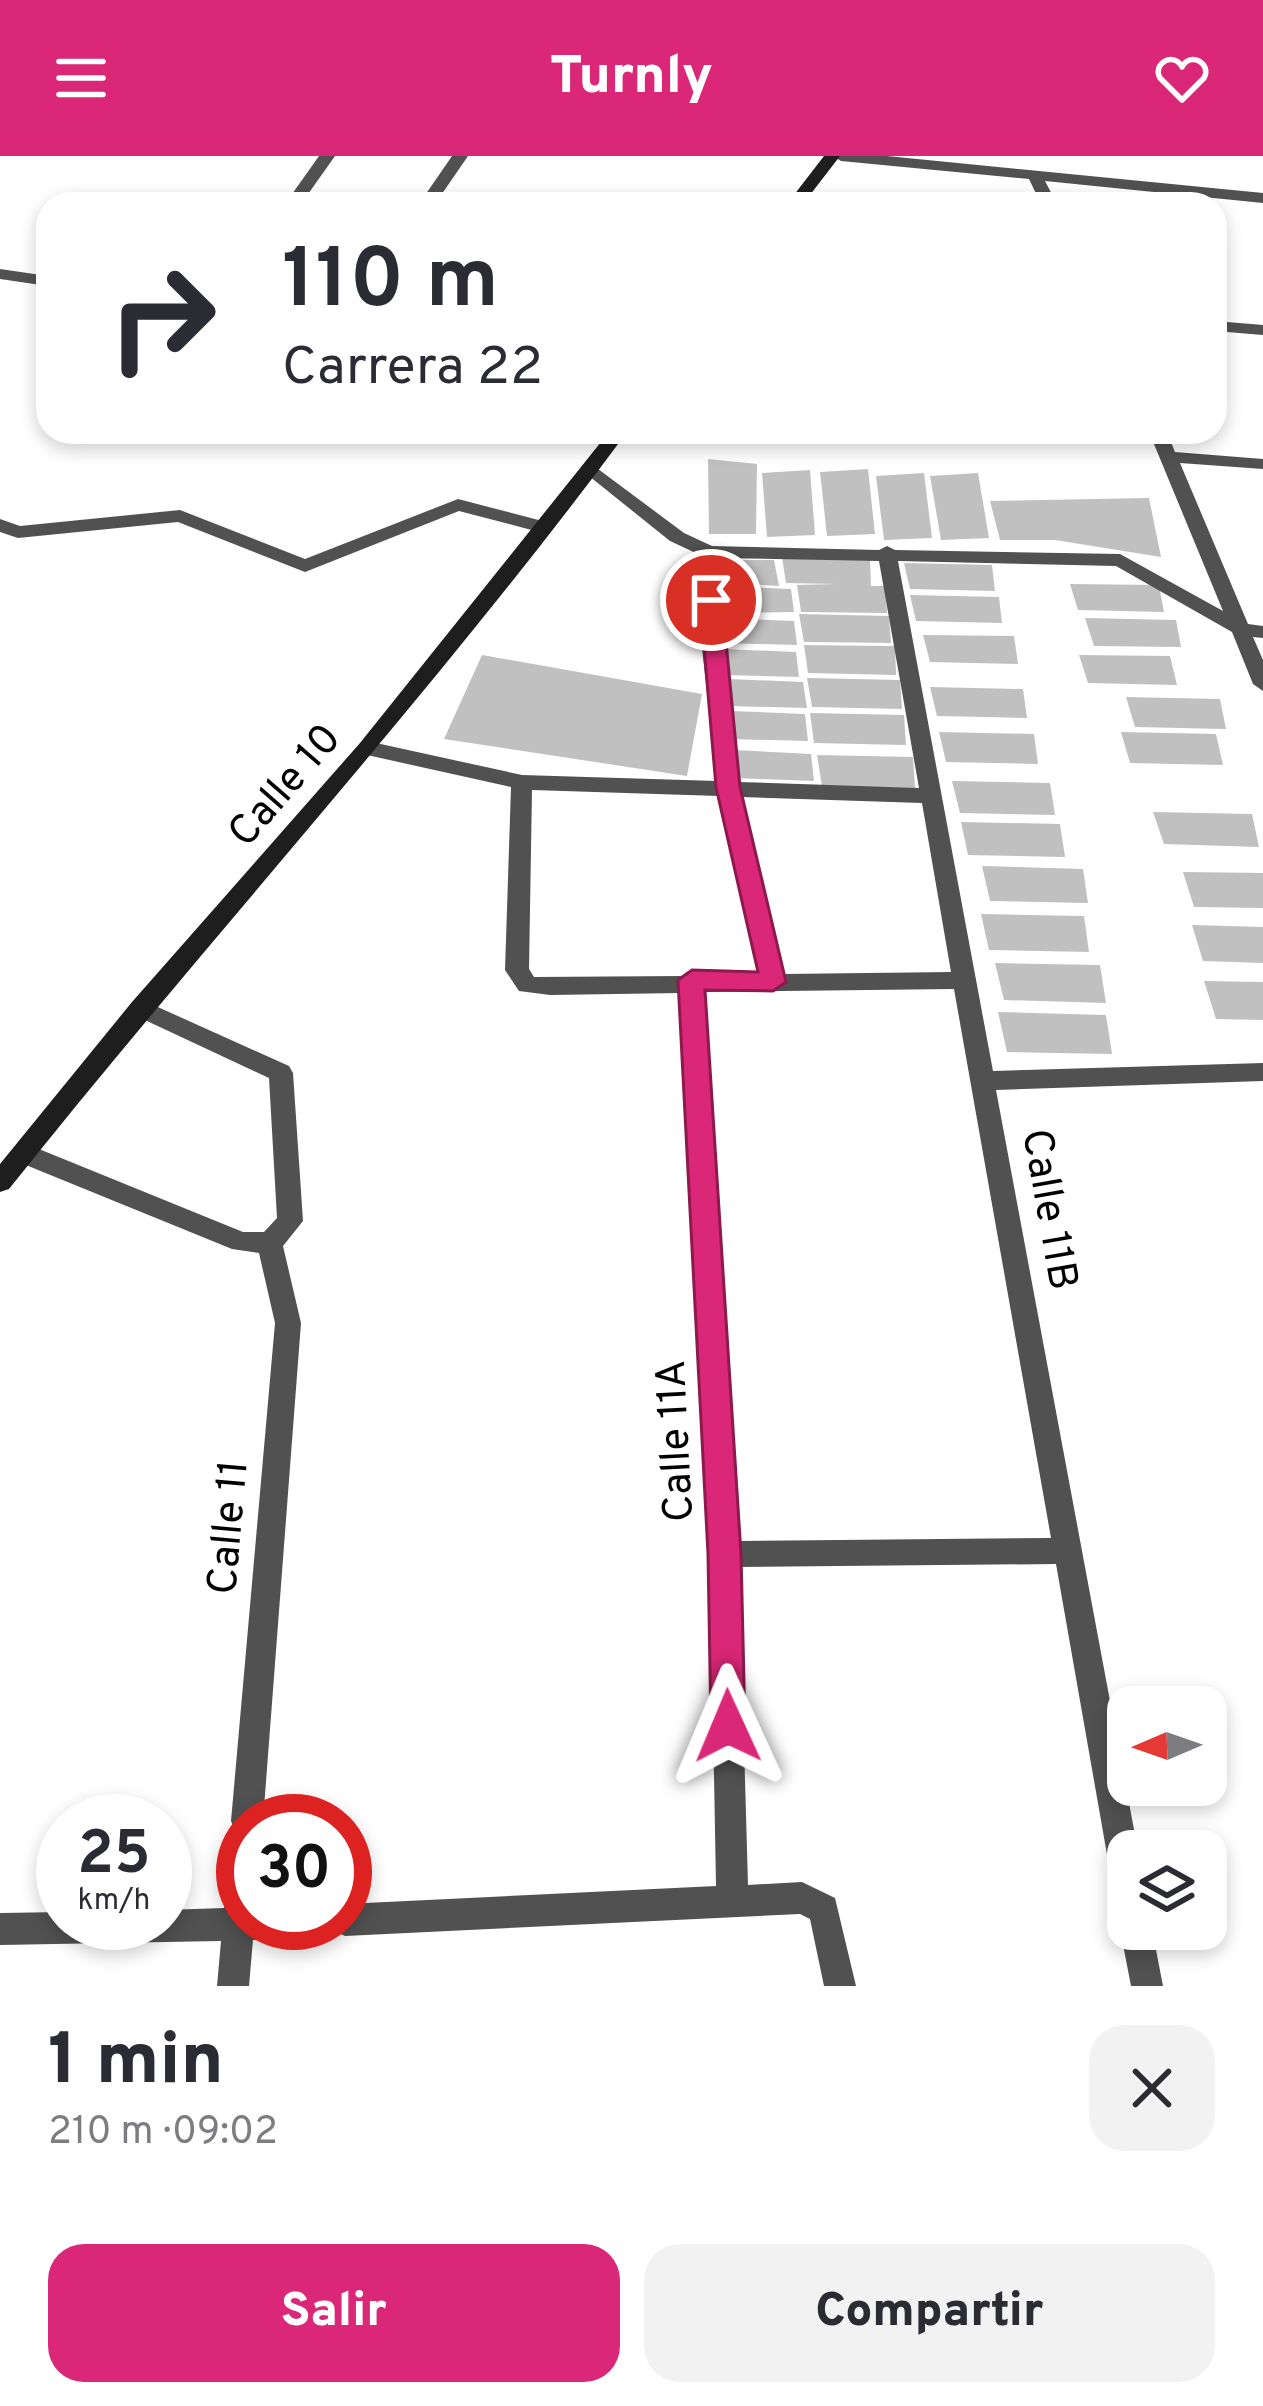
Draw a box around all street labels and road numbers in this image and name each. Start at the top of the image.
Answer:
street label: Calle 10 [218,714,354,860]
street label: Calle 11B [1007,1125,1088,1294]
street label: Calle 11A [647,1358,708,1523]
street label: Calle 11 [198,1458,263,1597]

